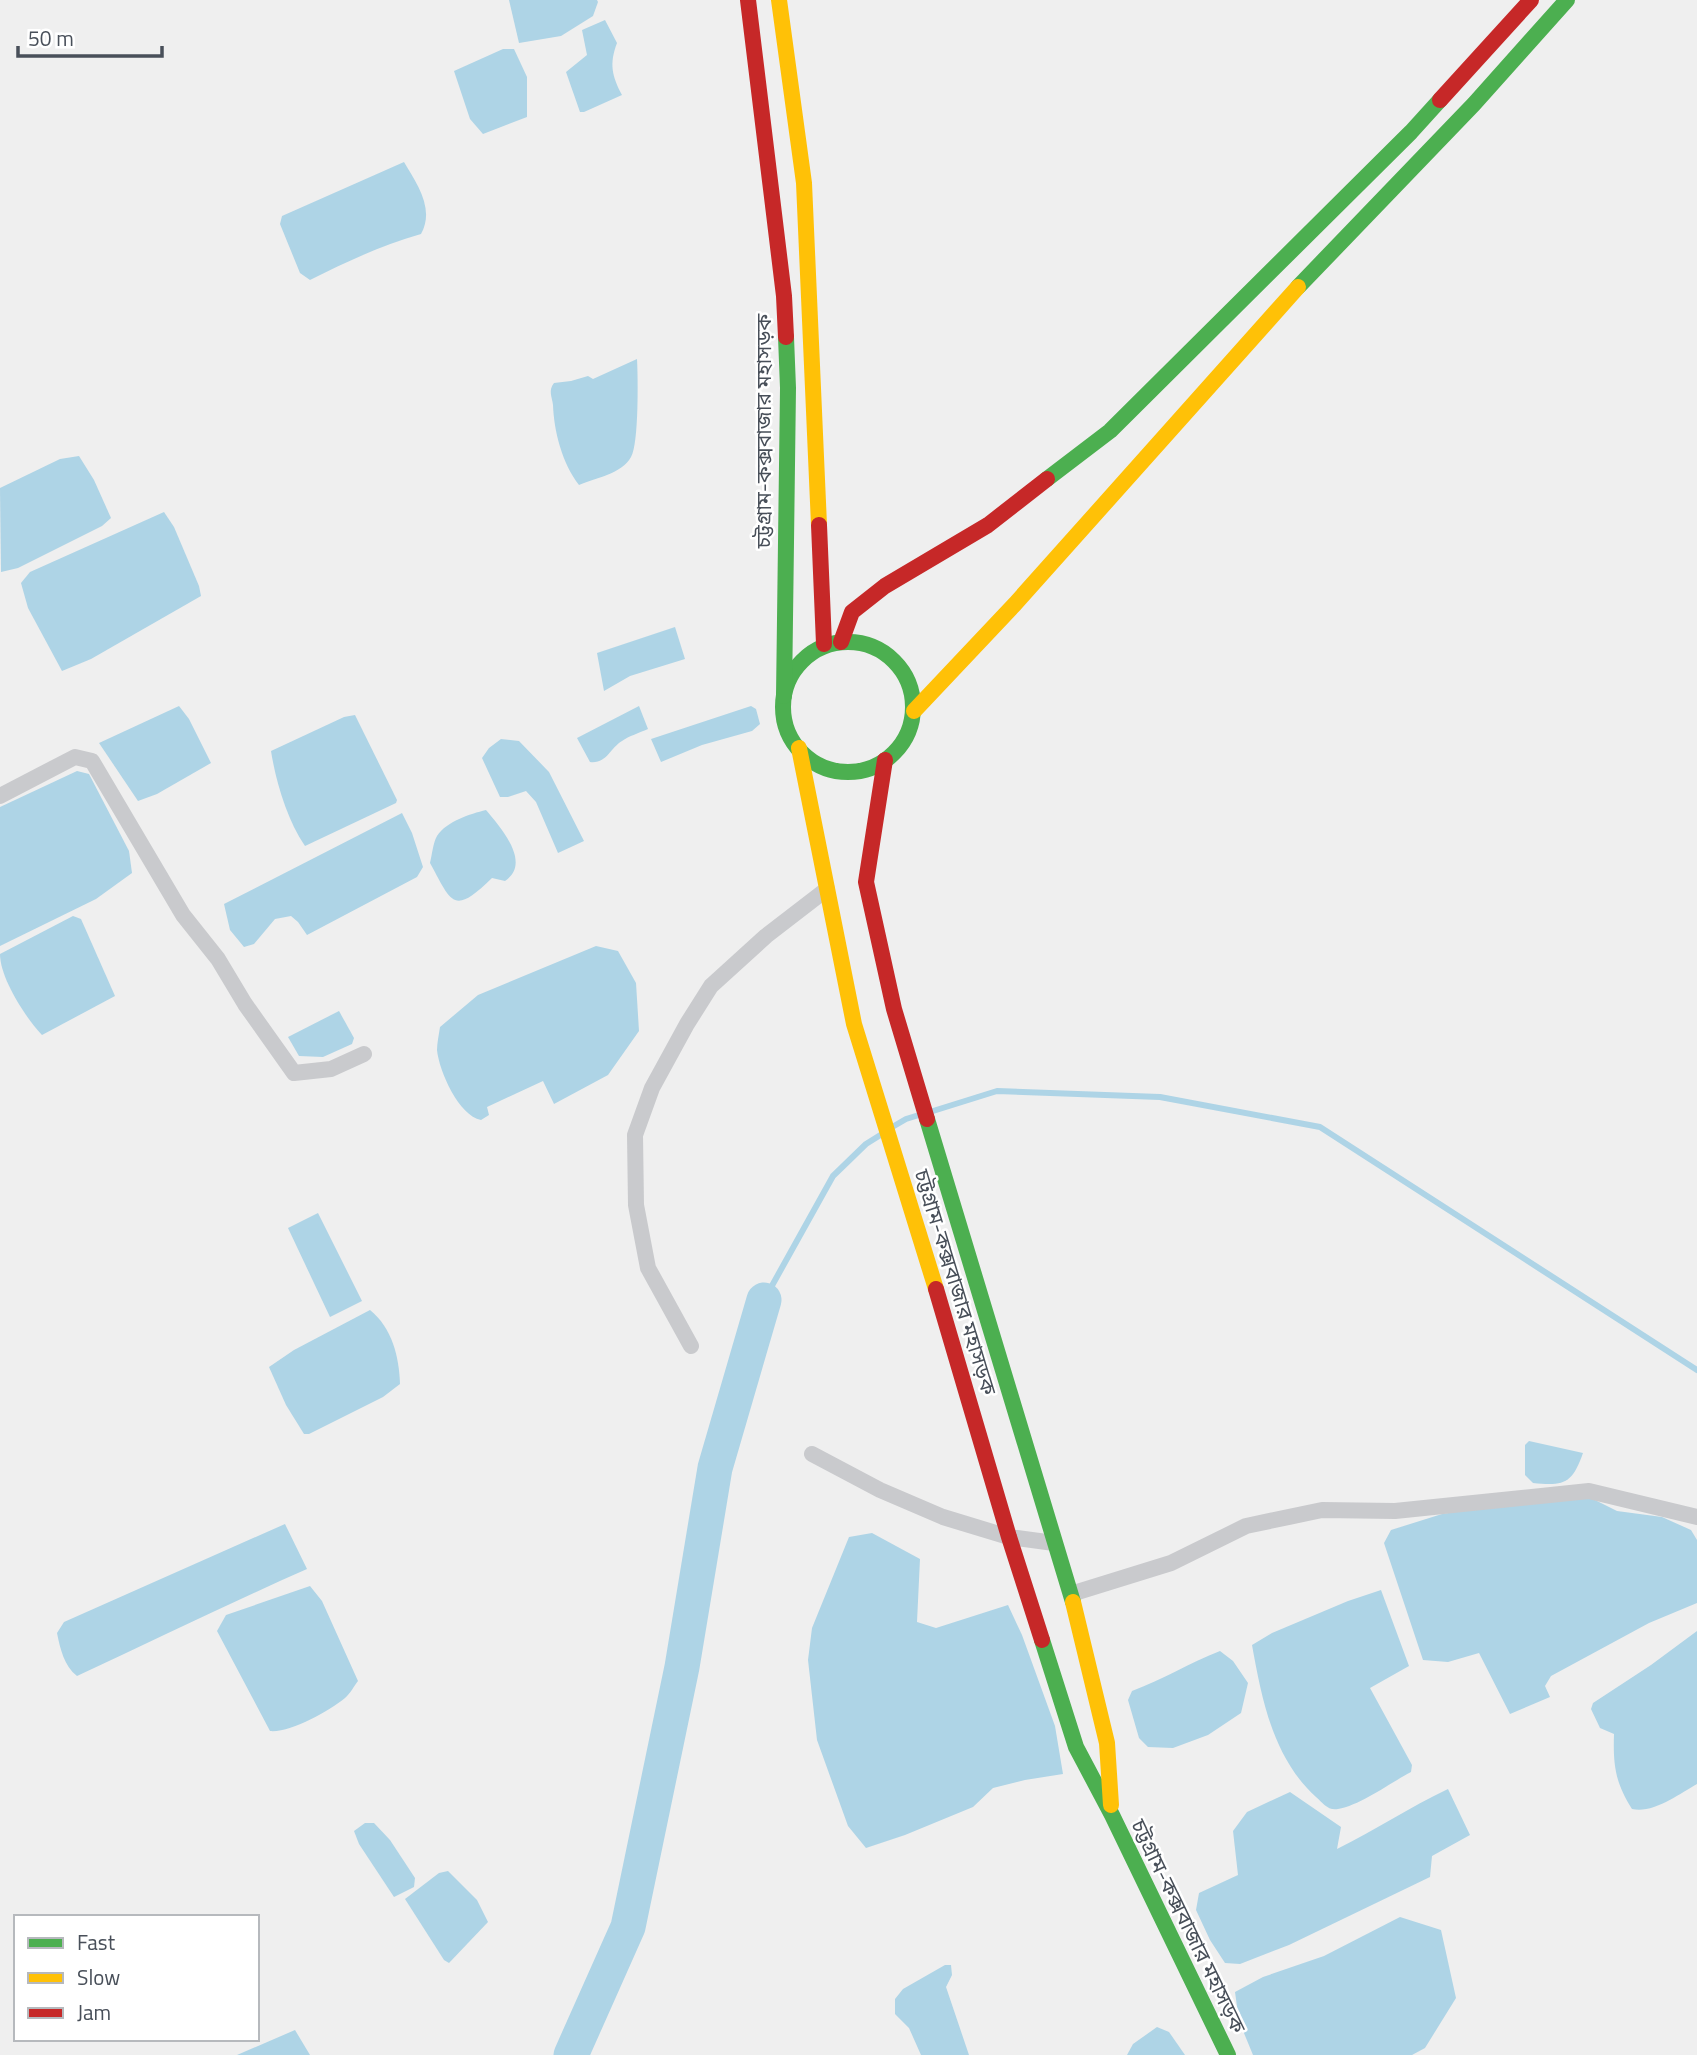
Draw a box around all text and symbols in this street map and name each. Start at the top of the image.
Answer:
scale bar [18,14,161,58]
text: 50 m [28,22,74,54]
street label: চট্টগ্রাম-কক্সবাজার মহাসড়ক [747,313,779,549]
street label: চট্টগ্রাম-কক্সবাজার মহাসড়ক [906,1164,1006,1400]
street label: চট্টগ্রাম-কক্সবাজার মহাসড়ক [1123,1813,1255,2039]
legend [14,1915,259,2041]
text: Fast [77,1926,116,1958]
text: Slow [77,1961,120,1993]
text: Jam [77,1996,111,2028]

